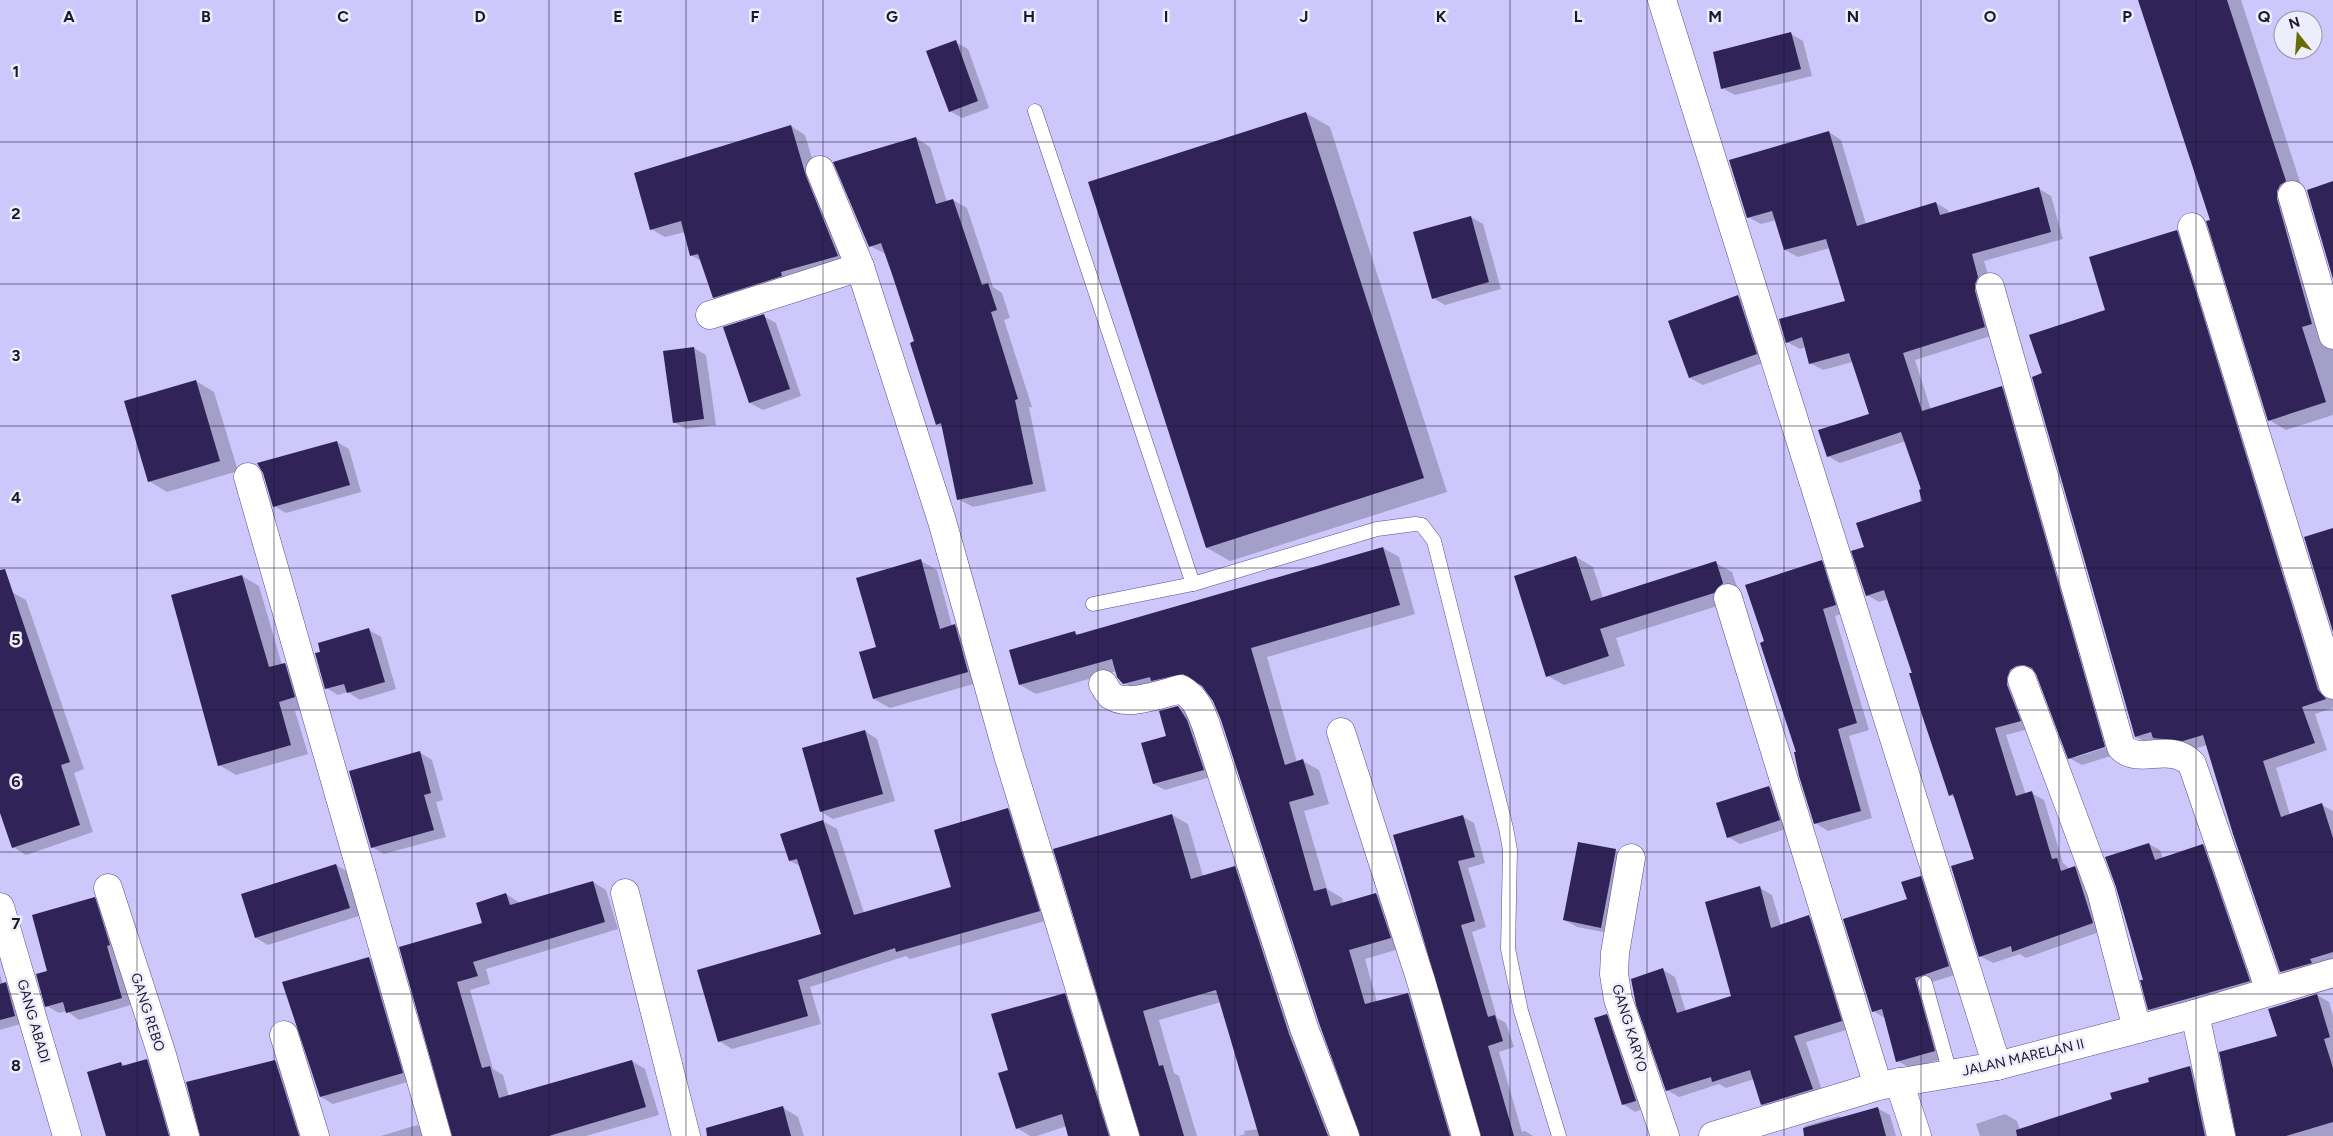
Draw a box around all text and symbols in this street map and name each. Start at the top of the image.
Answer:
text: A [63,7,75,26]
text: B [201,7,211,26]
text: C [337,7,349,26]
text: D [474,7,486,26]
text: E [613,7,623,26]
text: F [751,7,760,26]
text: G [886,7,898,26]
text: H [1023,7,1035,26]
text: I [1164,7,1168,26]
text: J [1300,7,1308,26]
text: K [1436,7,1447,26]
text: L [1574,7,1583,26]
text: M [1708,7,1722,26]
text: N [1847,7,1859,26]
text: O [1984,7,1997,26]
text: P [2122,7,2132,26]
text: Q [2258,7,2271,26]
north arrow [2273,10,2323,60]
text: N [2287,13,2302,33]
text: 1 [13,62,19,81]
text: 2 [11,204,21,223]
text: 3 [12,346,21,365]
text: 4 [11,488,21,507]
text: 5 [11,630,21,649]
text: 6 [11,772,21,791]
text: 7 [12,914,21,933]
street label: GANG REBO [127,971,168,1054]
street label: GANG ABADI [14,978,54,1065]
street label: GANG KARYO [1608,982,1651,1074]
street label: JALAN MARELAN II [1960,1035,2086,1080]
text: 8 [11,1056,21,1075]

